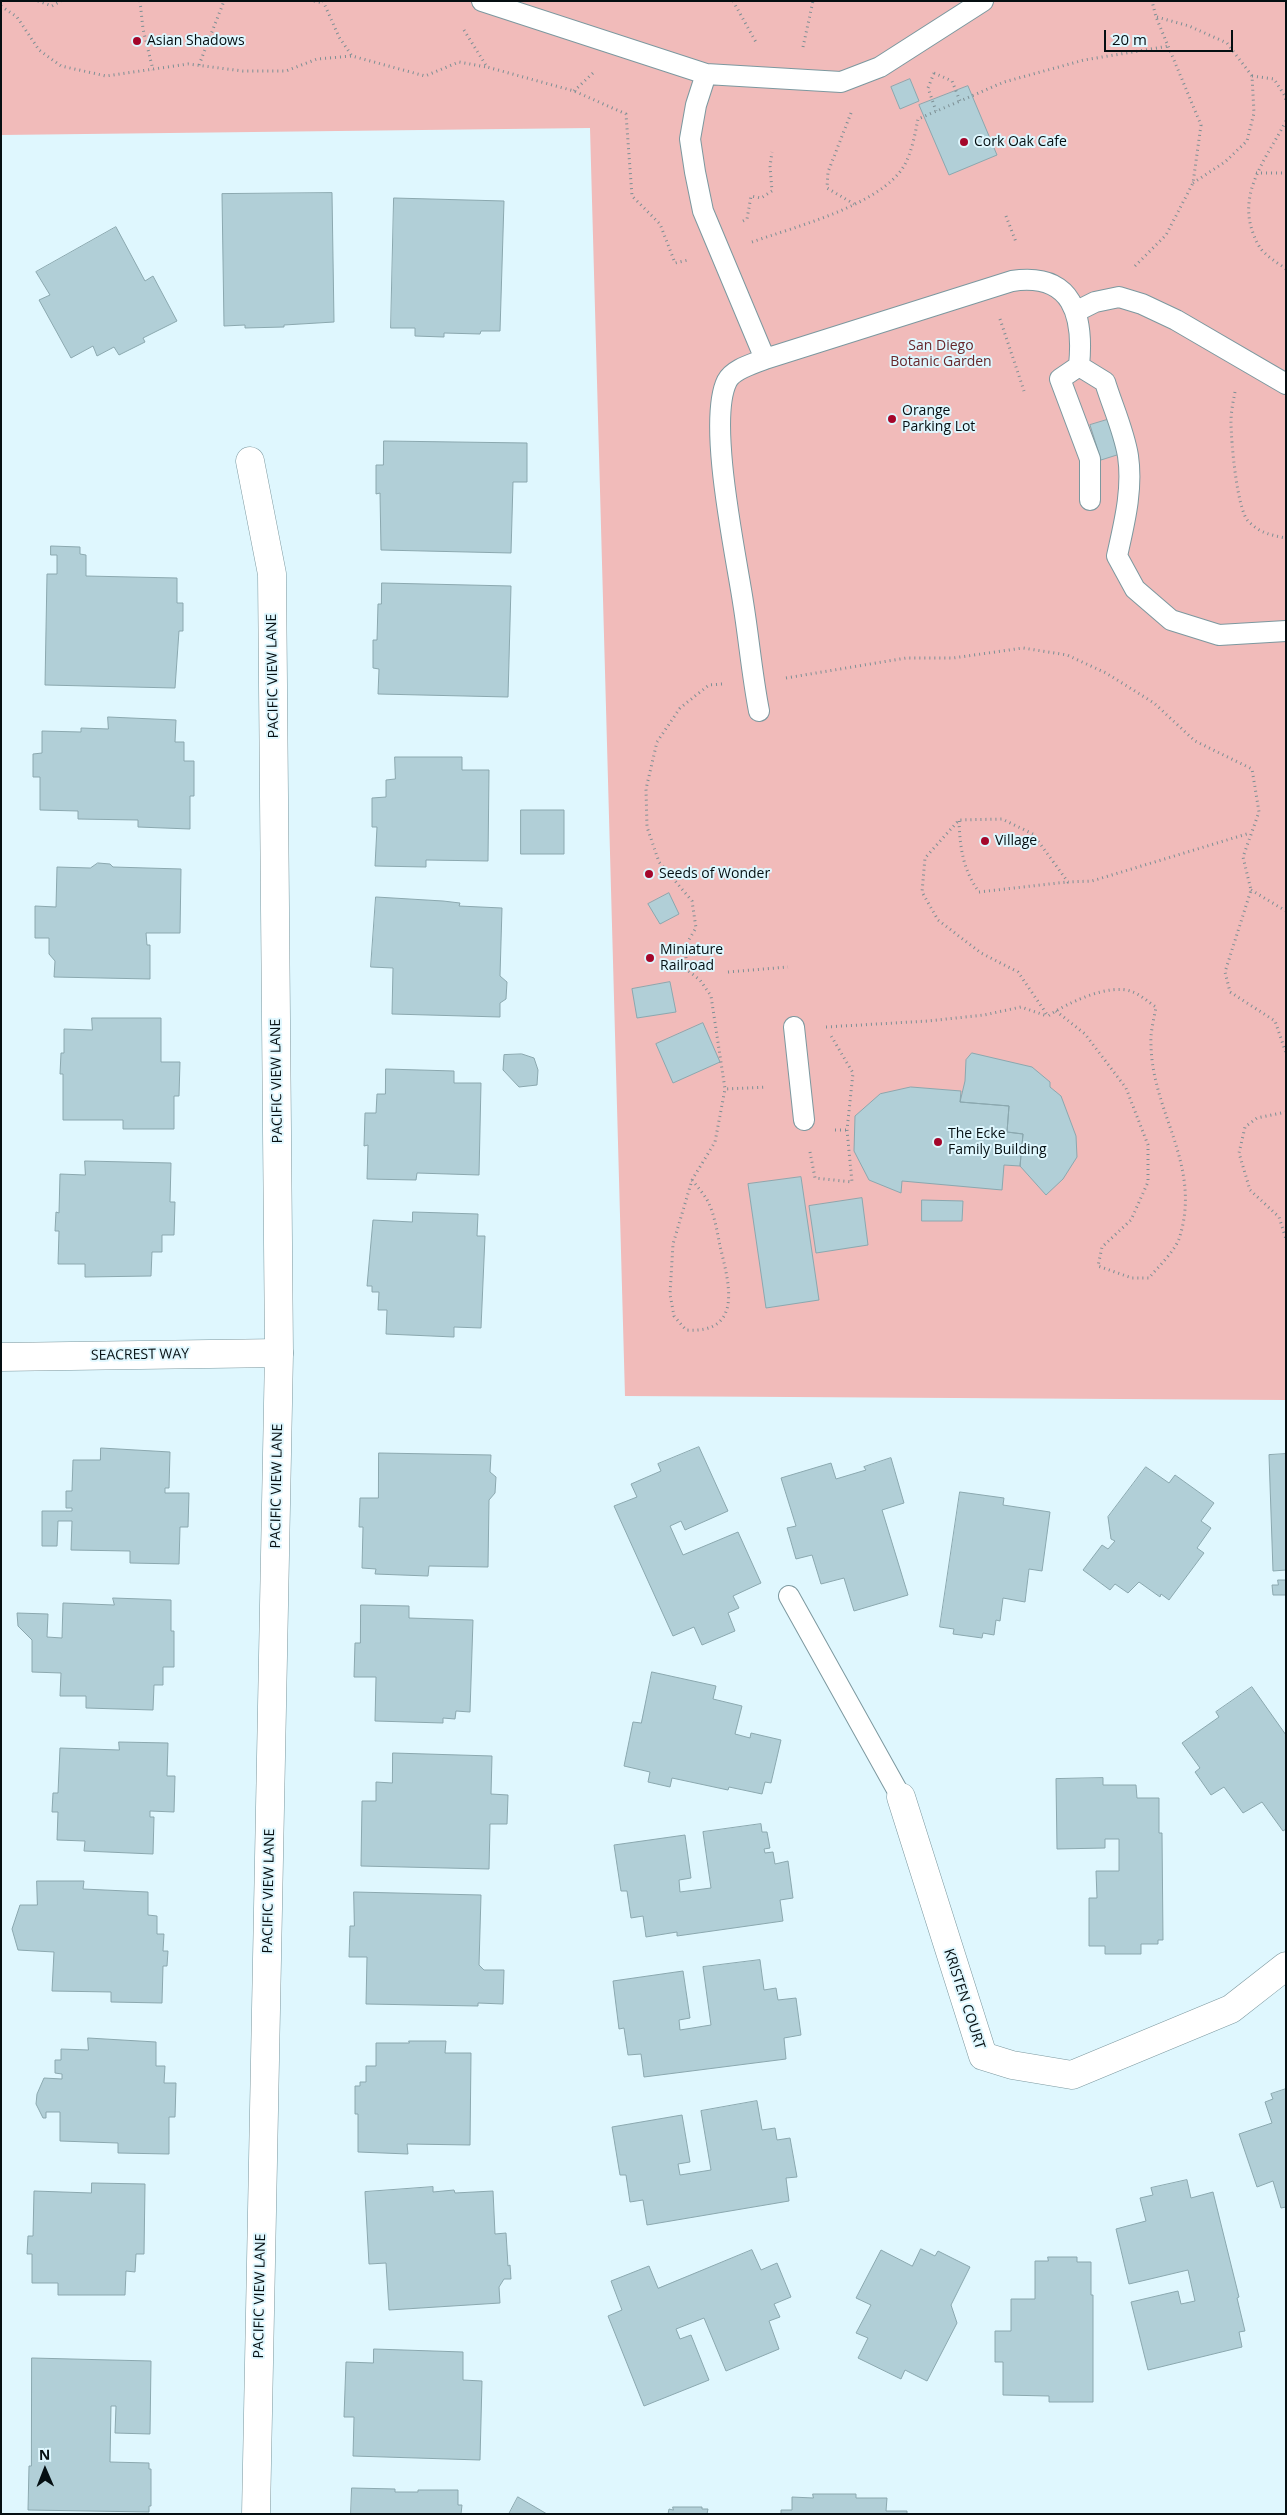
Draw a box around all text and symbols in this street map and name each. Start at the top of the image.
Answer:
scale bar [1107,20,1236,52]
text: 20 m [1112,29,1147,49]
place label: Asian Shadows [147,33,245,49]
marker: Asian Shadows [131,35,143,47]
place label: Cork Oak Cafe [974,134,1067,150]
marker: Cork Oak Cafe [958,136,970,148]
park label: San Diego Botanic Garden [890,338,992,371]
place label: Orange Parking Lot [902,403,975,436]
marker: Orange Parking Lot [886,413,898,425]
street label: PACIFIC VIEW LANE [264,614,282,738]
place label: Village [995,833,1037,849]
marker: Village [979,835,991,847]
place label: Seeds of Wonder [659,866,770,882]
marker: Seeds of Wonder [643,868,655,880]
place label: Miniature Railroad [660,942,723,974]
marker: Miniature Railroad [644,952,656,964]
street label: PACIFIC VIEW LANE [268,1019,286,1143]
place label: The Ecke Family Building [948,1126,1047,1158]
marker: The Ecke Family Building [932,1136,944,1148]
street label: SEACREST WAY [91,1346,189,1364]
street label: PACIFIC VIEW LANE [268,1424,286,1548]
street label: PACIFIC VIEW LANE [260,1829,278,1953]
street label: KRISTEN COURT [940,1947,988,2051]
street label: PACIFIC VIEW LANE [251,2234,269,2358]
north arrow [20,2445,70,2495]
text: N [39,2445,51,2464]

